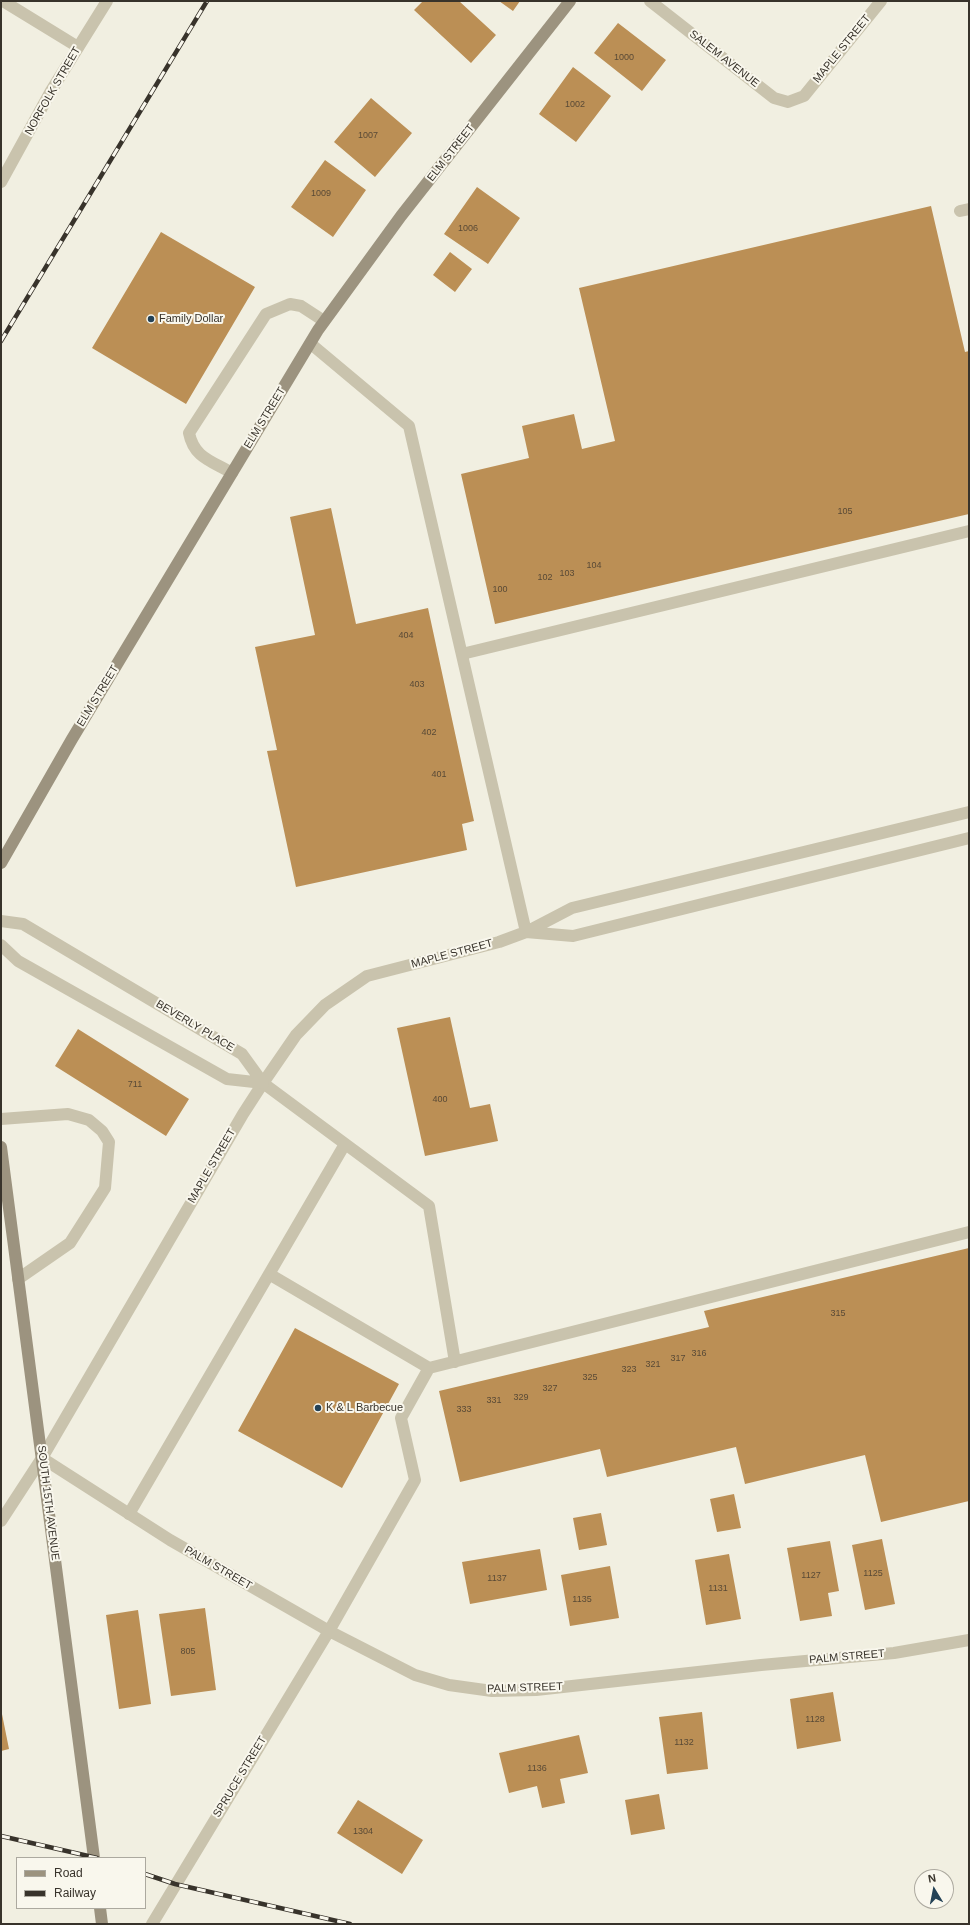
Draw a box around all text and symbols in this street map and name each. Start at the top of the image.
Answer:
street label: MAPLE STREET [811,12,873,86]
street label: SALEM AVENUE [687,28,761,90]
street label: NORFOLK STREET [22,45,84,137]
house number: 1000 [614,53,634,63]
house number: 1002 [565,100,585,110]
street label: ELM STREET [425,122,477,184]
house number: 1007 [358,131,378,141]
house number: 1009 [311,189,331,199]
house number: 1006 [458,224,478,234]
place label: Family Dollar [159,312,223,326]
marker: Family Dollar [146,314,156,324]
street label: ELM STREET [242,385,288,451]
house number: 105 [837,507,853,517]
house number: 104 [586,561,602,571]
house number: 103 [559,569,575,579]
house number: 102 [537,573,553,583]
house number: 100 [492,585,508,595]
house number: 404 [398,631,414,641]
street label: ELM STREET [75,663,121,729]
house number: 403 [409,680,425,690]
house number: 402 [421,728,437,738]
house number: 401 [431,770,447,780]
street label: MAPLE STREET [410,937,494,971]
street label: BEVERLY PLACE [153,997,237,1055]
house number: 711 [128,1080,142,1090]
house number: 400 [432,1095,448,1105]
street label: MAPLE STREET [185,1126,239,1206]
house number: 315 [830,1309,846,1319]
house number: 316 [691,1349,707,1359]
house number: 317 [670,1354,686,1364]
house number: 321 [645,1360,661,1370]
house number: 323 [621,1365,637,1375]
house number: 325 [582,1373,598,1383]
house number: 327 [542,1384,558,1394]
house number: 329 [513,1393,529,1403]
house number: 331 [486,1396,502,1406]
place label: K & L Barbecue [326,1401,403,1415]
marker: K & L Barbecue [313,1403,323,1413]
house number: 333 [456,1405,472,1415]
street label: SOUTH 15TH AVENUE [34,1445,62,1561]
street label: PALM STREET [182,1543,254,1593]
house number: 1125 [863,1569,883,1579]
house number: 1127 [801,1571,821,1581]
house number: 1137 [487,1574,507,1584]
house number: 1131 [708,1584,728,1594]
house number: 1135 [572,1595,592,1605]
house number: 805 [180,1647,196,1657]
street label: PALM STREET [809,1647,885,1667]
street label: PALM STREET [487,1680,563,1696]
house number: 1128 [805,1715,825,1725]
street label: SPRUCE STREET [211,1734,269,1820]
house number: 1132 [674,1738,694,1748]
house number: 1136 [527,1764,547,1774]
house number: 1304 [353,1827,373,1837]
legend [16,1857,146,1909]
text: Road [54,1866,83,1880]
north arrow [914,1869,954,1909]
text: N [927,1872,937,1885]
text: Railway [54,1886,96,1900]

